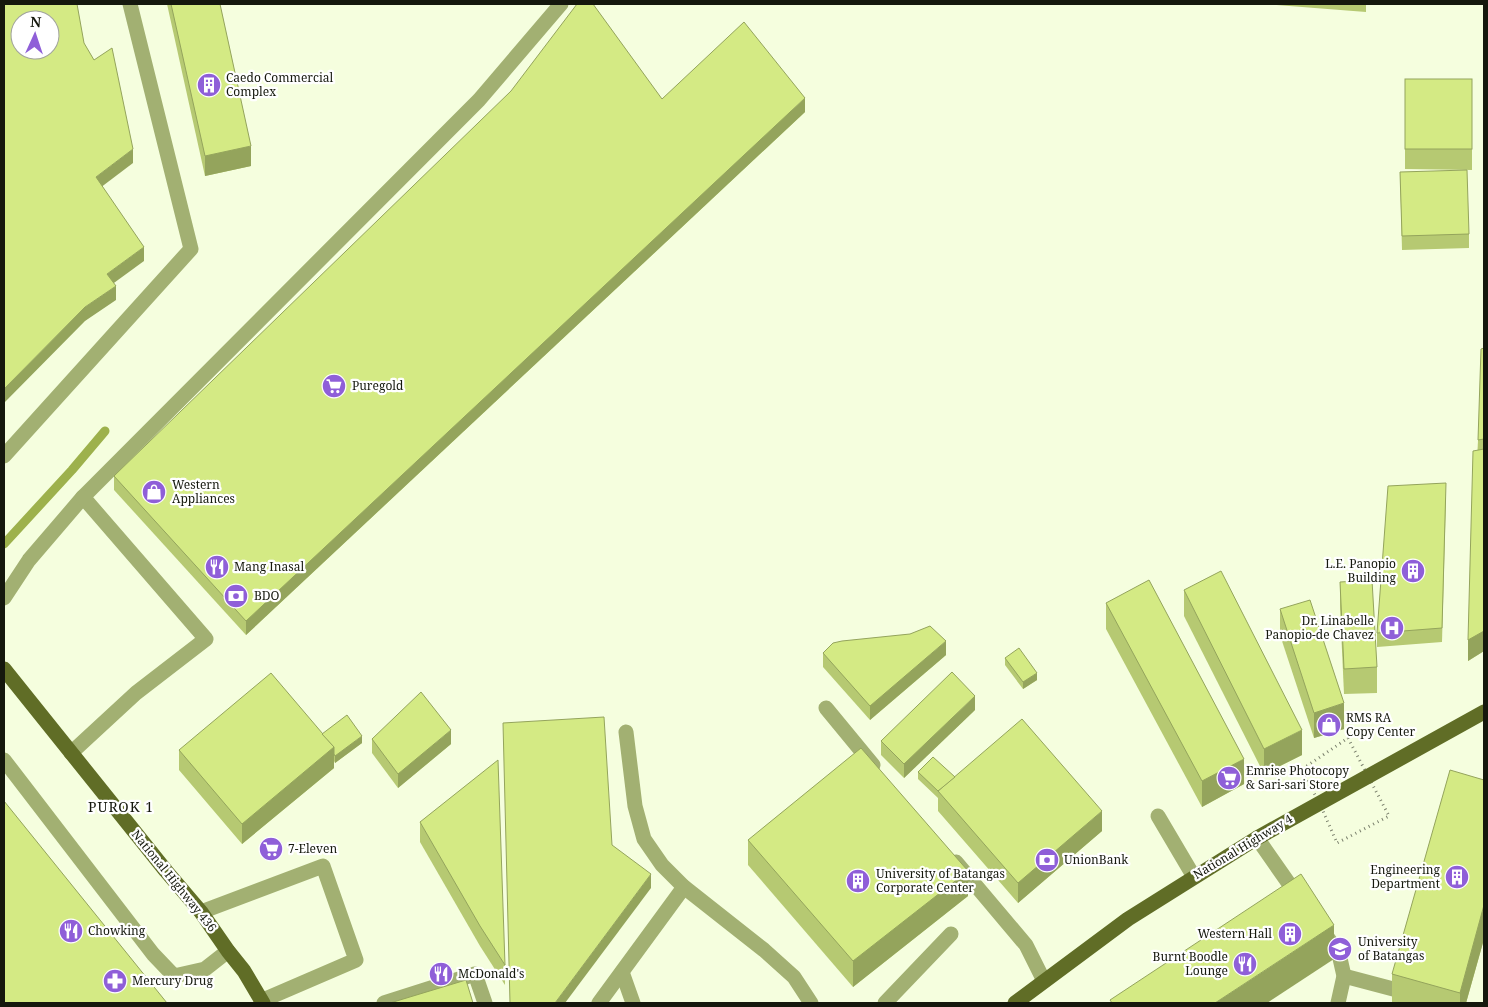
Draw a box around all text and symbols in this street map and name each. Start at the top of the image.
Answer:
north arrow [10,10,60,60]
text: N [30,12,42,31]
place label: Caedo Commercial Complex [226,69,334,100]
building icon: Caedo Commercial Complex [196,72,222,98]
supermarket icon: Puregold [321,373,347,399]
place label: Puregold [352,377,404,394]
place label: Western Appliances [172,476,235,507]
shop icon: Western Appliances [141,479,167,505]
restaurant icon: Mang Inasal [204,554,230,580]
place label: L.E. Panopio Building [1325,555,1397,586]
place label: Mang Inasal [234,558,304,575]
building icon: L.E. Panopio Building [1400,558,1426,584]
bank icon: BDO [223,583,249,609]
place label: BDO [254,587,280,604]
place label: Dr. Linabelle Panopio-de Chavez [1265,612,1374,643]
hospital icon: Dr. Linabelle Panopio-de Chavez [1379,615,1405,641]
place label: RMS RA Copy Center [1346,709,1415,740]
shop icon: RMS RA Copy Center [1316,712,1342,738]
place label: Emrise Photocopy & Sari-sari Store [1246,762,1349,793]
supermarket icon: Emrise Photocopy & Sari-sari Store [1216,765,1242,791]
district label: PUROK 1 [88,797,154,816]
street label: National Highway 4 [1190,810,1296,883]
street label: National Highway 436 [128,826,221,935]
supermarket icon: 7-Eleven [258,836,284,862]
place label: 7-Eleven [288,840,337,857]
bank icon: UnionBank [1034,847,1060,873]
place label: UnionBank [1064,851,1129,868]
place label: Engineering Department [1370,861,1441,892]
building icon: Engineering Department [1444,864,1470,890]
place label: University of Batangas Corporate Center [876,865,1005,896]
building icon: University of Batangas Corporate Center [845,868,871,894]
restaurant icon: Chowking [58,918,84,944]
building icon: Western Hall [1277,921,1303,947]
place label: Chowking [88,922,146,939]
place label: Western Hall [1197,925,1272,942]
place label: University of Batangas [1358,933,1424,964]
school or university icon: University of Batangas [1327,936,1353,962]
place label: Burnt Boodle Lounge [1153,948,1228,979]
restaurant icon: Burnt Boodle Lounge [1232,951,1258,977]
restaurant icon: McDonald's [428,961,454,987]
place label: McDonald's [458,965,524,982]
pharmacy icon: Mercury Drug [102,968,128,994]
place label: Mercury Drug [132,972,213,989]

